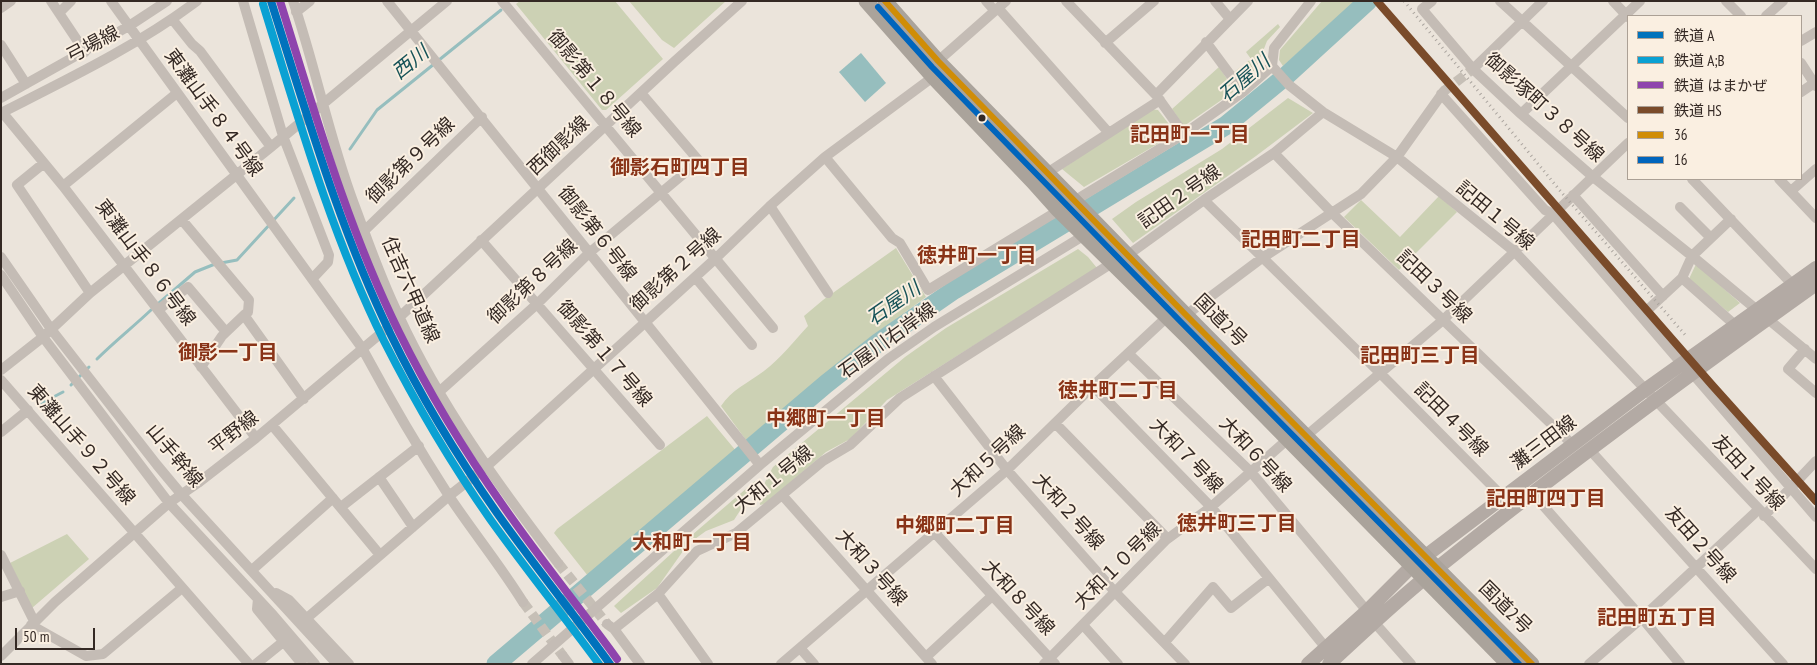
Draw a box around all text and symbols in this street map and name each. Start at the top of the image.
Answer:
legend [1627,15,1802,180]
street label: 弓場線 [62,22,124,68]
street label: 御影第１８号線 [543,26,645,142]
text: 鉄道 A [1674,26,1714,45]
water label: 西川 [388,41,434,85]
street label: 東灘山手８４号線 [159,45,267,181]
street label: 御影塚町３８号線 [1480,49,1608,167]
water label: 石屋川 [1214,50,1276,108]
text: 鉄道 A;B [1674,51,1725,70]
text: 鉄道 はまかぜ [1674,76,1767,95]
text: 鉄道 HS [1674,101,1722,120]
street label: 西御影線 [523,112,595,180]
street label: 御影第９号線 [362,113,460,209]
unlabelled marker [977,113,987,123]
district label: 記田町一丁目 [1130,123,1250,147]
text: 36 [1674,125,1688,144]
text: 16 [1674,150,1688,169]
district label: 御影石町四丁目 [610,156,750,180]
street label: 記田２号線 [1135,160,1225,234]
street label: 記田１号線 [1451,177,1539,255]
street label: 御影第６号線 [553,182,641,286]
street label: 東灘山手８６号線 [90,195,200,331]
street label: 御影第２号線 [626,223,726,317]
district label: 記田町二丁目 [1241,228,1361,252]
street label: 住吉六甲道線 [376,233,444,347]
street label: 御影第８号線 [484,235,582,329]
district label: 徳井町一丁目 [917,244,1037,268]
street label: 記田３号線 [1392,246,1476,328]
water label: 石屋川 [863,277,925,331]
street label: 国道2号 [1189,290,1251,352]
street label: 御影第１７号線 [552,296,656,412]
street label: 石屋川右岸線 [835,298,941,384]
district label: 御影一丁目 [178,341,278,365]
district label: 記田町三丁目 [1360,344,1480,368]
street label: 記田４号線 [1409,378,1493,462]
district label: 徳井町二丁目 [1058,379,1178,403]
street label: 東灘山手９２号線 [23,380,139,510]
street label: 平野線 [205,406,263,460]
district label: 中郷町一丁目 [766,407,886,431]
street label: 灘三田線 [1507,411,1581,475]
street label: 大和６号線 [1214,412,1296,498]
street label: 大和７号線 [1145,414,1227,498]
street label: 山手幹線 [141,420,207,492]
street label: 大和５号線 [945,420,1031,502]
street label: 友田１号線 [1707,430,1789,516]
street label: 大和１号線 [730,441,818,519]
street label: 大和２号線 [1028,469,1108,555]
district label: 記田町四丁目 [1486,487,1606,511]
street label: 友田２号線 [1660,502,1740,588]
district label: 徳井町三丁目 [1177,512,1297,536]
district label: 中郷町二丁目 [895,514,1015,538]
street label: 大和１０号線 [1070,518,1166,614]
street label: 大和３号線 [831,525,911,611]
district label: 大和町一丁目 [632,531,752,555]
street label: 大和８号線 [977,555,1059,641]
street label: 国道2号 [1474,577,1536,639]
district label: 記田町五丁目 [1597,606,1717,630]
scale bar [18,618,98,650]
text: 50 m [23,627,49,646]

